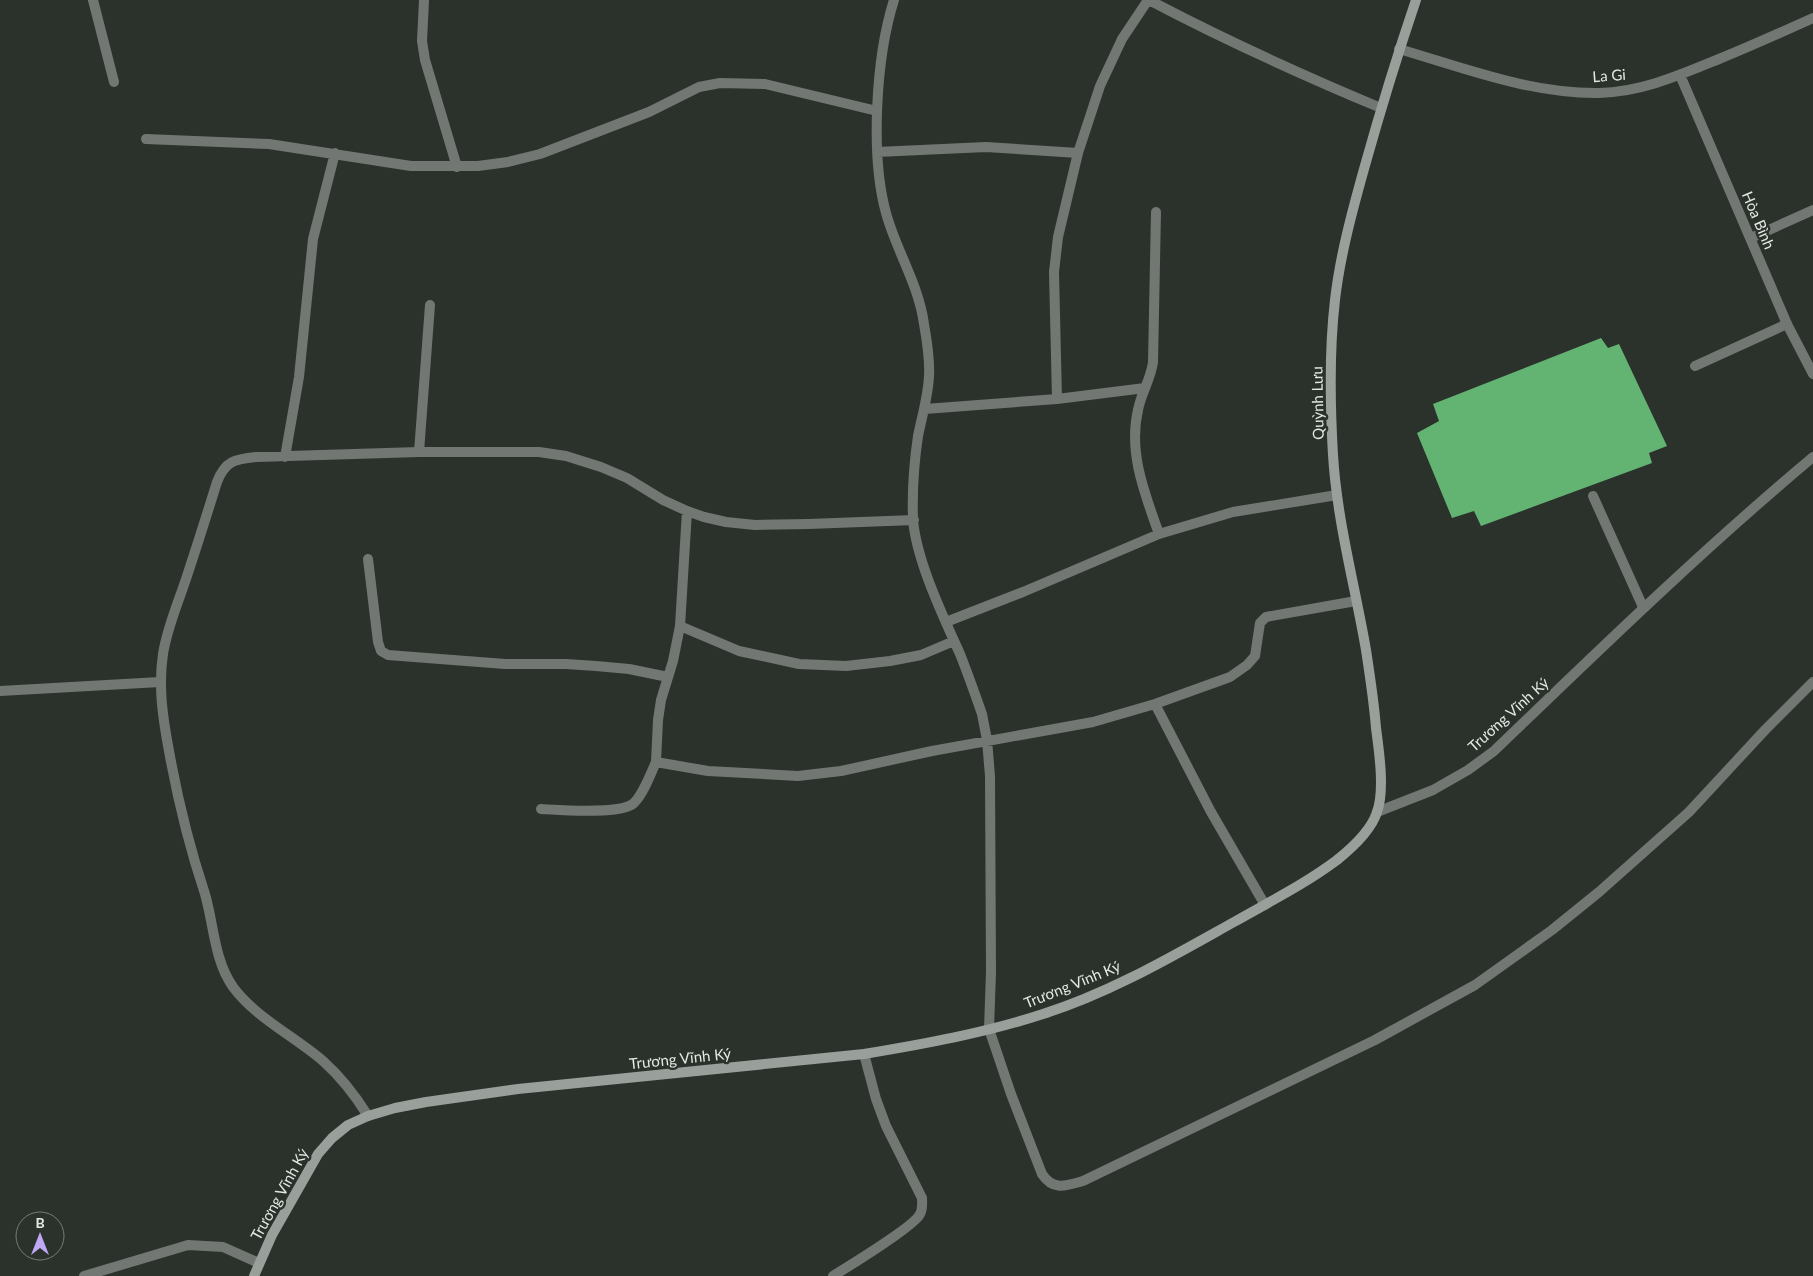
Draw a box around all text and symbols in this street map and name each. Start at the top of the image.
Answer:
street label: La Gi [1592,65,1626,85]
street label: Hòa Bình [1739,188,1779,252]
street label: Quỳnh Lưu [1307,366,1327,440]
street label: Trương Vĩnh Ký [1464,673,1552,755]
street label: Trương Vĩnh Ký [1021,956,1123,1011]
street label: Trương Vĩnh Ký [628,1044,732,1072]
street label: Trương Vĩnh Ký [246,1145,312,1243]
north arrow [15,1211,65,1261]
text: B [35,1214,45,1231]

